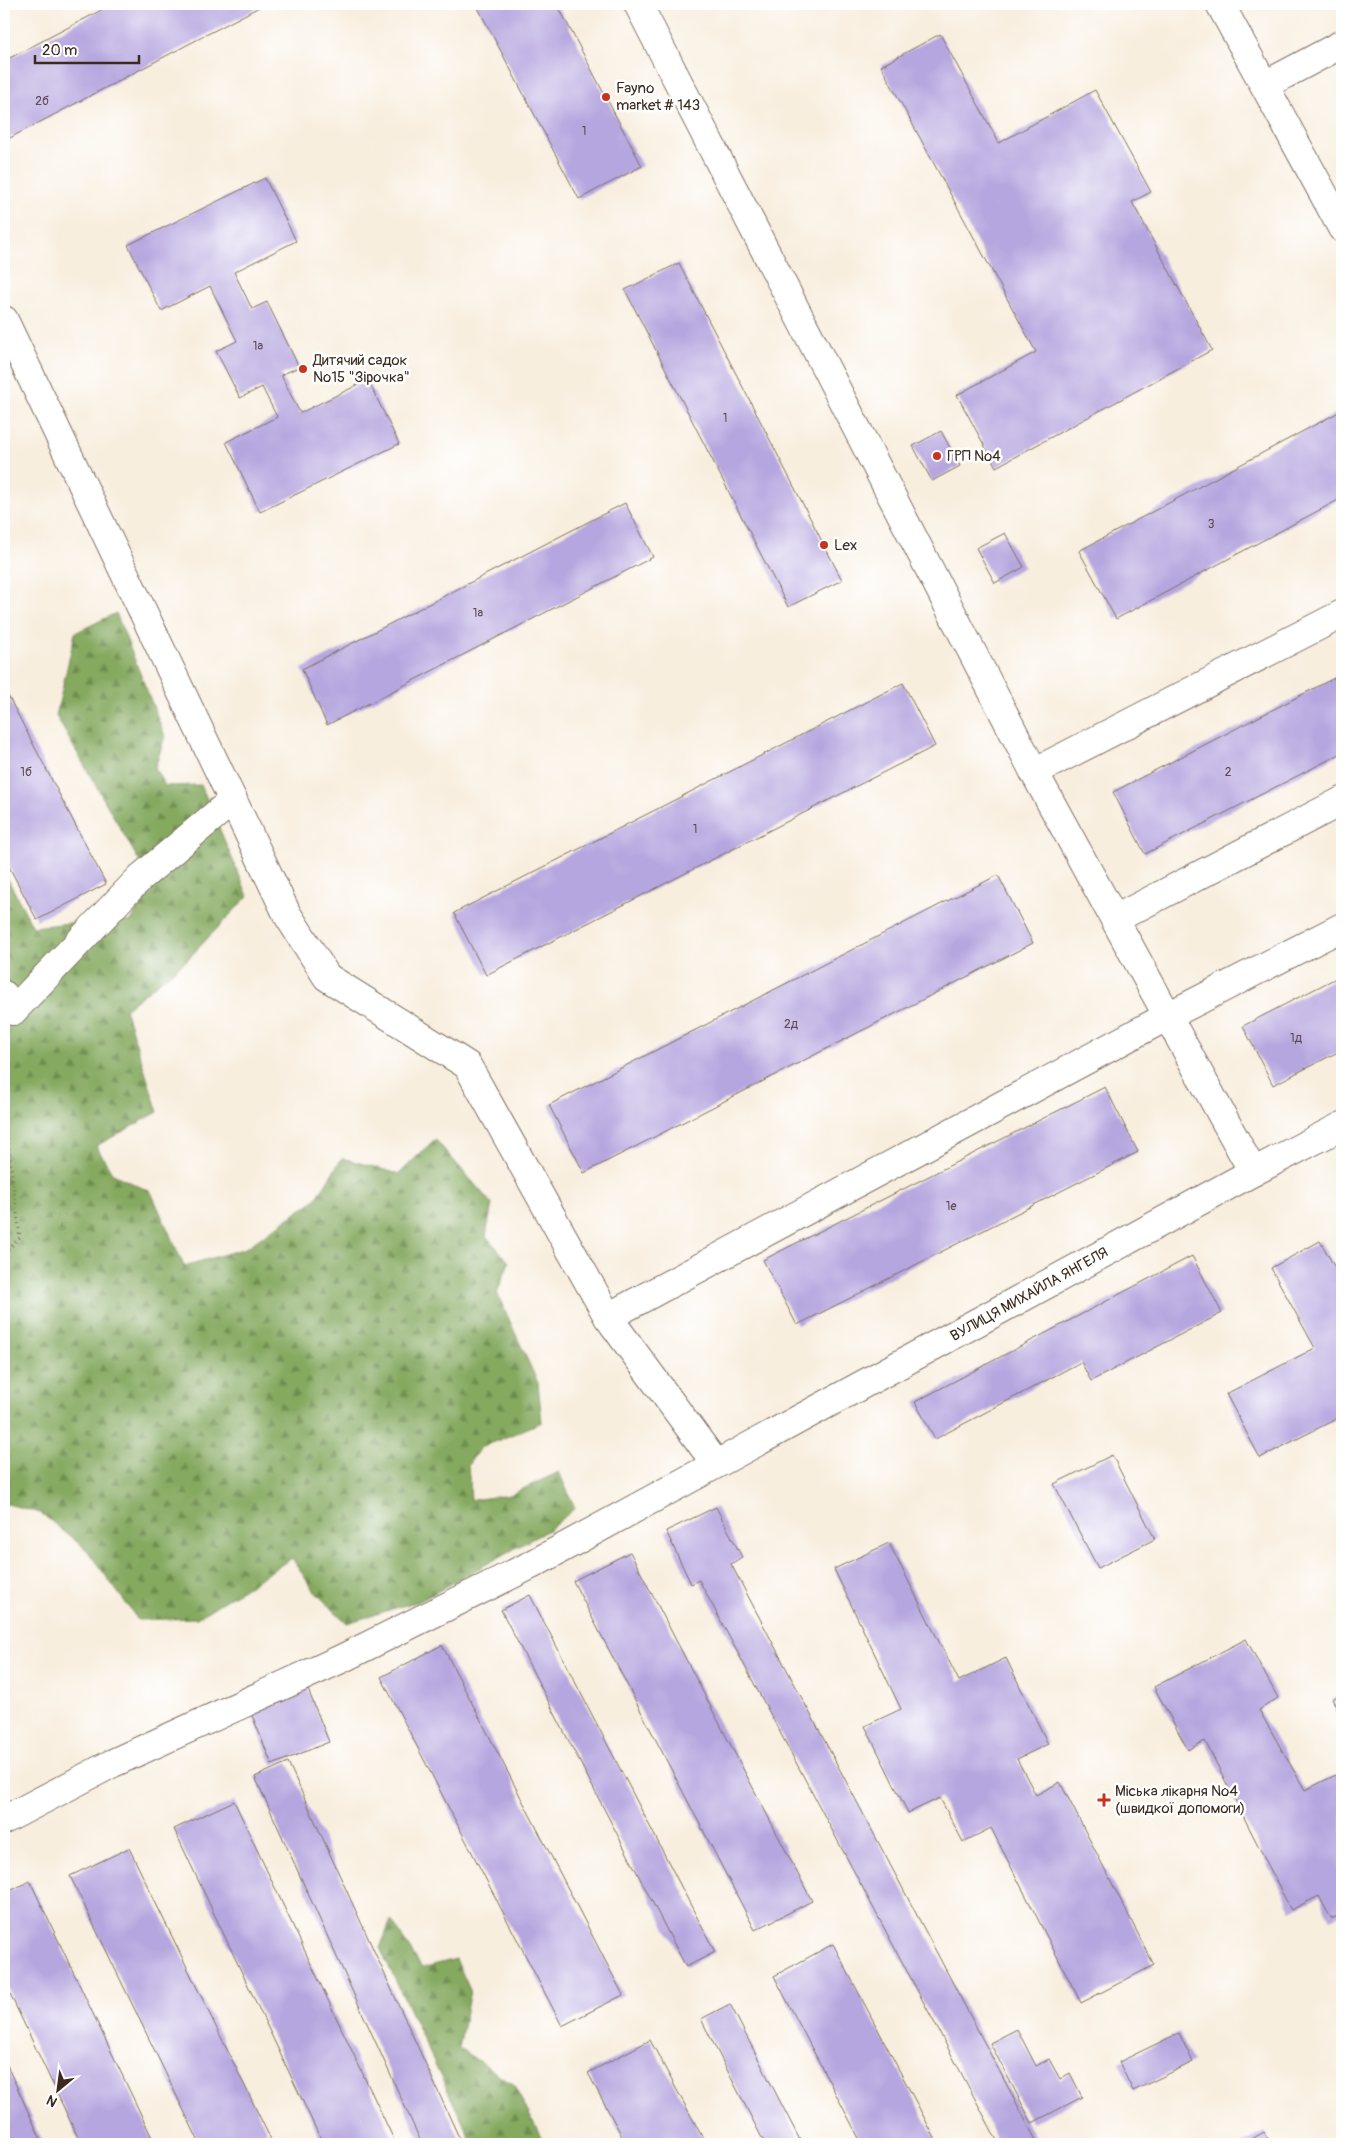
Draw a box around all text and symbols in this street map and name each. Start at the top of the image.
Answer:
scale bar [35,32,139,64]
text: 20 m [42,41,77,60]
place label: Fayno market # 143 [616,79,700,115]
marker: Fayno market # 143 [600,91,612,103]
house number: 2б [35,94,49,109]
house number: 1 [582,124,586,139]
house number: 1а [253,339,264,354]
place label: Дитячий садок №15 "Зірочка" [312,351,410,387]
marker: Дитячий садок №15 "Зірочка" [297,363,309,375]
house number: 1 [723,411,727,426]
place label: ГРП №4 [947,447,1001,466]
marker: ГРП №4 [931,450,943,462]
house number: 3 [1208,517,1215,532]
place label: Lex [834,536,857,555]
marker: Lex [818,539,830,551]
house number: 1а [473,606,484,621]
house number: 1б [20,765,32,780]
house number: 2 [1225,765,1232,780]
house number: 1 [693,822,697,837]
house number: 2д [784,1017,799,1032]
house number: 1д [1290,1031,1303,1046]
house number: 1е [946,1199,956,1214]
street label: ВУЛИЦЯ МИХАЙЛА ЯНГЕЛЯ [947,1243,1111,1346]
place label: Міська лікарня №4 (швидкої допомоги) [1115,1782,1245,1818]
marker: Міська лікарня №4 (швидкої допомоги) [1097,1793,1111,1807]
north arrow [32,2066,82,2116]
text: N [44,2091,60,2111]

